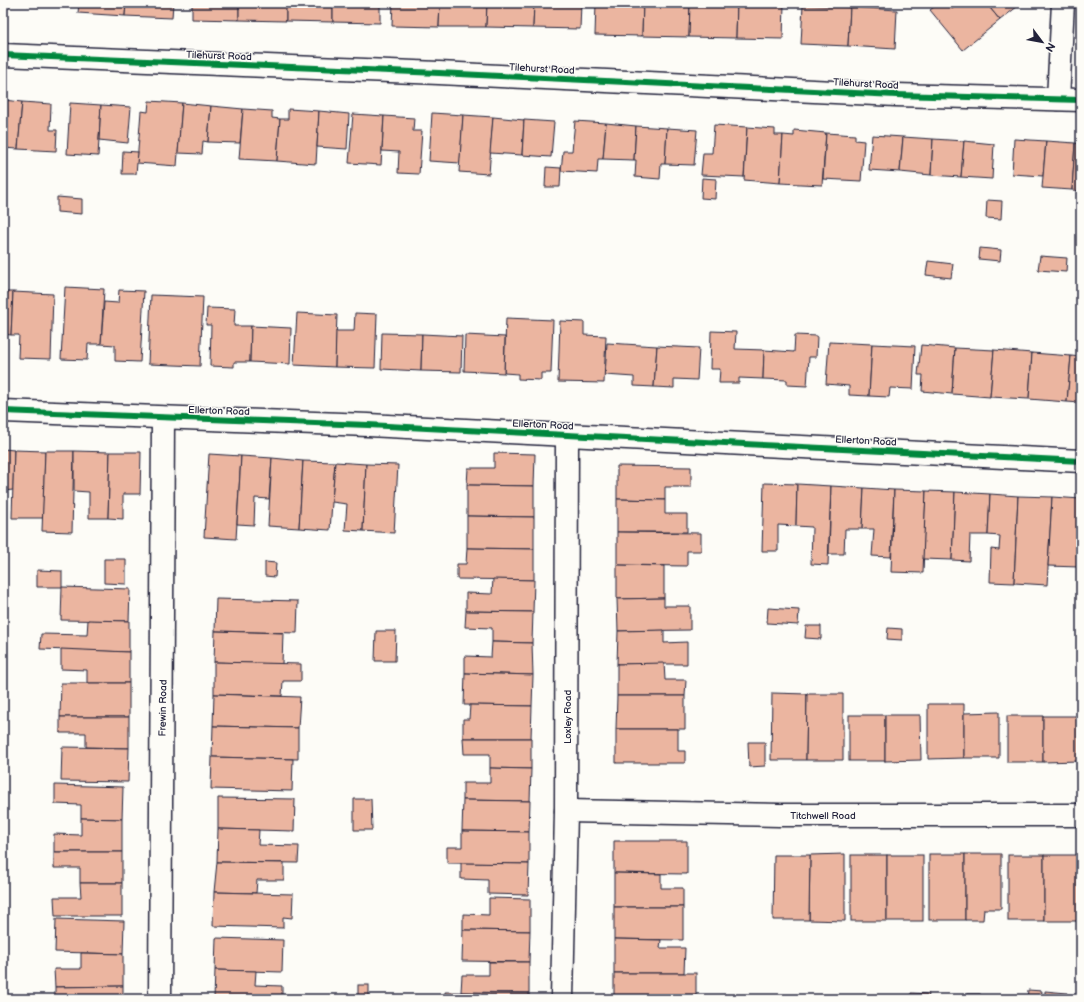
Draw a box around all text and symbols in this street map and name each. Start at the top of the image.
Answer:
north arrow [1022,22,1062,62]
text: N [1042,40,1058,54]
street label: Tilehurst Road [186,49,252,63]
street label: Tilehurst Road [509,61,575,77]
street label: Tilehurst Road [833,76,899,92]
street label: Ellerton Road [188,404,250,418]
street label: Ellerton Road [512,417,574,433]
street label: Ellerton Road [835,433,897,449]
street label: Frewin Road [157,679,169,737]
street label: Loxley Road [562,690,574,744]
street label: Titchwell Road [790,810,856,822]

